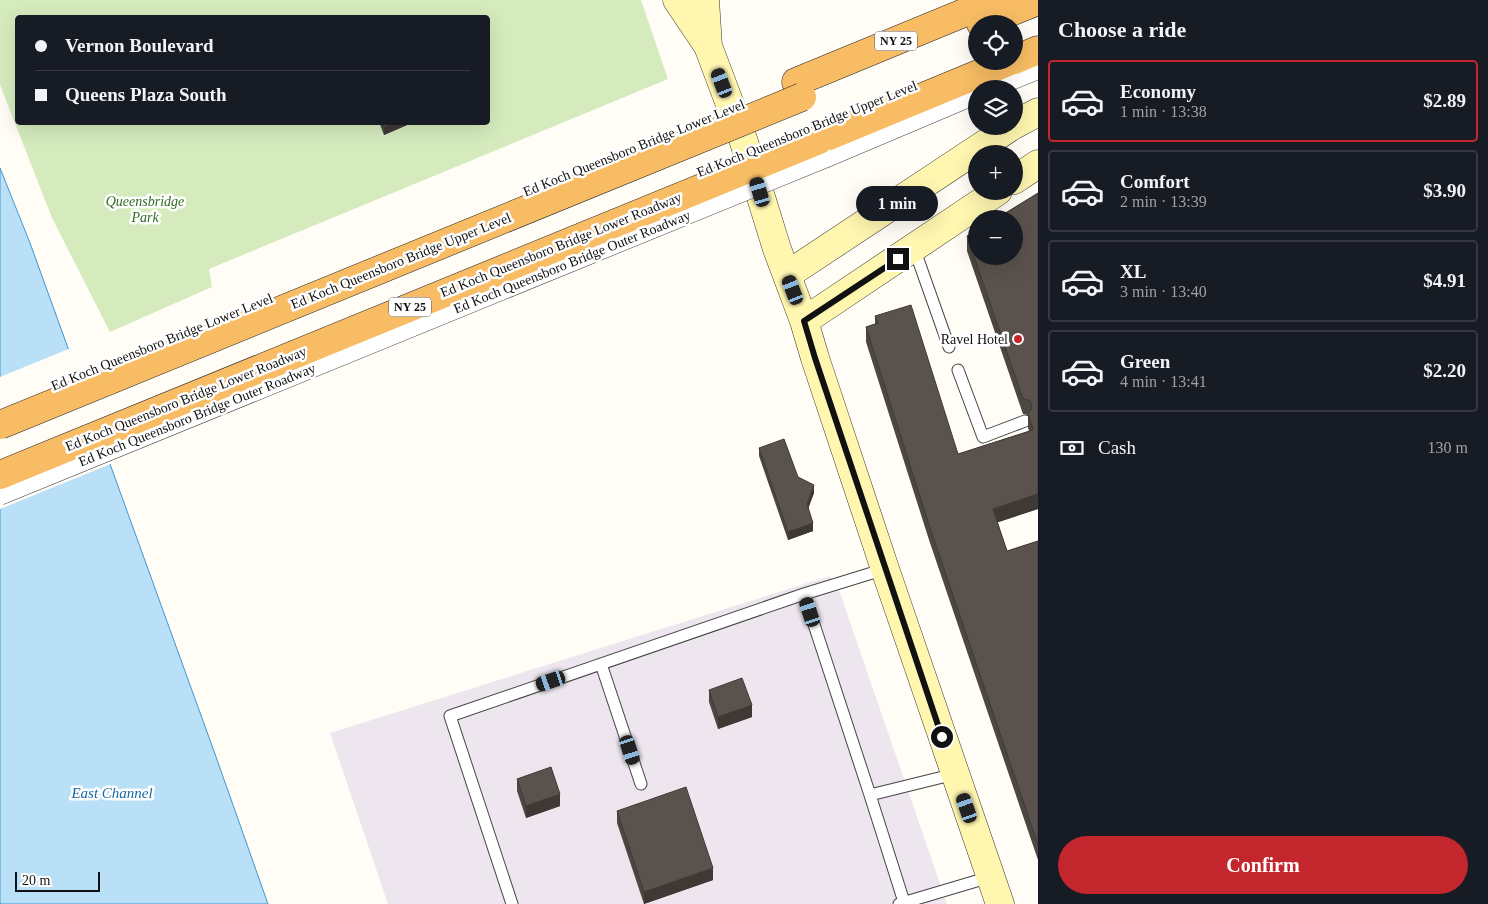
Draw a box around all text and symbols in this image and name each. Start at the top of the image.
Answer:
map controls [968,15,1023,265]
button: locate [968,15,1023,70]
text: Choose a ride [1058,17,1186,42]
road number: NY 25 [875,31,917,50]
text: Vernon Boulevard [65,35,214,56]
car [709,66,734,100]
street label: Ed Koch Queensboro Bridge Upper Level [695,78,919,180]
icon: car [1060,79,1105,124]
button: layers [968,80,1023,135]
text: Economy [1120,81,1196,102]
text: Queens Plaza South [65,84,227,105]
text: $2.89 [1423,90,1466,111]
street label: Ed Koch Queensboro Bridge Lower Level [521,97,747,199]
text: 1 min · 13:38 [1120,103,1207,120]
button: + [968,145,1023,200]
icon: car [1060,169,1105,214]
text: Comfort [1120,171,1190,192]
car [748,175,771,209]
text: $3.90 [1423,180,1466,201]
callout: 1 min [857,186,939,222]
street label: Ed Koch Queensboro Bridge Lower Roadway [438,190,684,300]
text: 2 min · 13:39 [1120,193,1207,210]
park label: Queensbridge Park [106,194,184,225]
text: 1 min [878,195,916,212]
street label: Ed Koch Queensboro Bridge Outer Roadway [451,207,693,317]
street label: Ed Koch Queensboro Bridge Upper Level [289,210,513,312]
button: − [968,210,1023,265]
route end [887,248,909,270]
icon: car [1060,259,1105,304]
text: XL [1120,261,1146,282]
text: $4.91 [1423,270,1466,291]
car [780,273,805,307]
text: 3 min · 13:40 [1120,283,1207,300]
street label: Ed Koch Queensboro Bridge Lower Level [49,291,275,393]
road number: NY 25 [389,298,431,316]
place label: Ravel Hotel [941,332,1008,347]
marker: Ravel Hotel [1012,333,1024,345]
street label: Ed Koch Queensboro Bridge Lower Roadway [63,344,309,454]
icon: car [1060,349,1105,394]
text: Green [1120,351,1170,372]
street label: Ed Koch Queensboro Bridge Outer Roadway [76,360,318,470]
text: $2.20 [1423,360,1466,381]
text: 4 min · 13:41 [1120,373,1207,390]
icon: cash [1058,434,1086,462]
text: Cash [1098,437,1136,458]
text: 130 m [1428,439,1468,456]
car [798,595,821,629]
car [534,669,567,693]
route start [931,726,953,748]
car [618,733,641,767]
water label: East Channel [70,785,153,801]
car [955,791,978,825]
button: Confirm [1058,836,1468,894]
scale bar [15,869,100,892]
text: 20 m [22,873,50,888]

